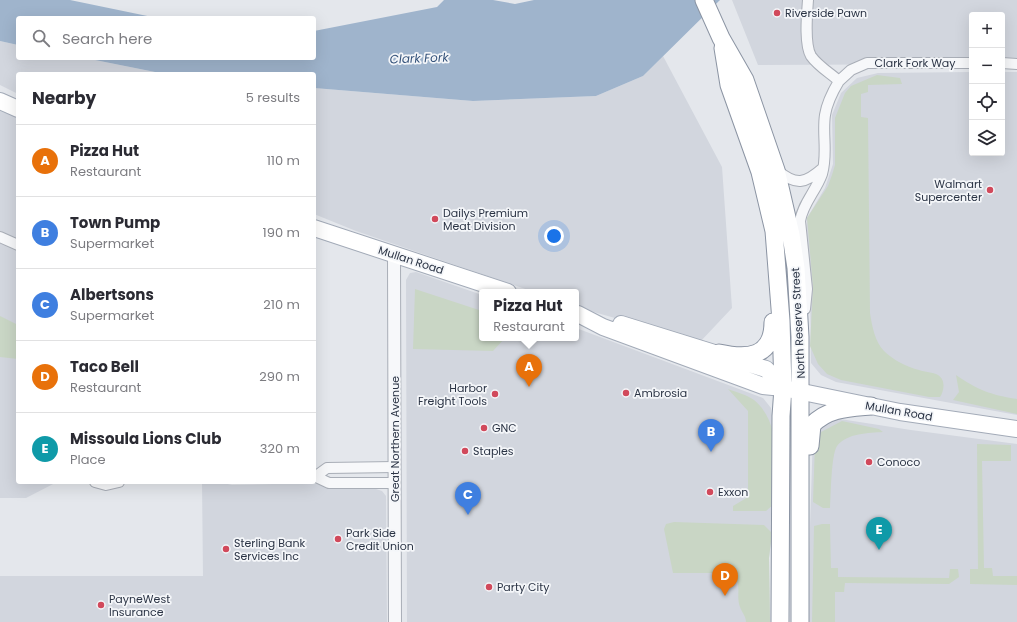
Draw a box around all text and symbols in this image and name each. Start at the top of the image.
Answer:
place label: Riverside Pawn [785,5,867,21]
marker: Riverside Pawn [772,8,782,18]
map controls [969,12,1005,156]
button: + [969,12,1005,48]
search box [16,16,316,60]
icon: search [30,27,52,49]
text: Search here [62,28,152,49]
water label: Clark Fork [389,48,450,68]
button: − [969,48,1005,84]
street label: Clark Fork Way [875,55,956,71]
button: locate [969,84,1005,120]
text: Nearby [32,86,96,110]
text: 5 results [246,88,300,107]
button: layers [969,120,1005,156]
text: Pizza Hut [70,140,139,161]
text: A [40,151,50,170]
text: 110 m [267,151,300,170]
text: Restaurant [70,162,141,181]
place label: Walmart Supercenter [915,176,982,205]
marker: Walmart Supercenter [985,185,995,195]
place label: Dailys Premium Meat Division [443,205,528,234]
text: Town Pump [70,212,160,233]
marker: Dailys Premium Meat Division [430,214,440,224]
text: B [41,223,49,242]
text: 190 m [263,223,300,242]
your location [544,226,564,246]
text: Supermarket [70,234,154,253]
street label: Mullan Road [376,242,446,278]
street label: North Reserve Street [787,267,809,379]
text: Albertsons [70,284,154,305]
popup [479,289,579,341]
text: C [40,295,50,314]
text: 210 m [263,295,300,314]
text: Pizza Hut [493,295,563,316]
text: Supermarket [70,306,154,325]
text: Restaurant [493,317,565,336]
pin: A [516,354,542,387]
text: Taco Bell [70,356,139,377]
text: D [40,367,50,386]
text: 290 m [259,367,300,386]
street label: Great Northern Avenue [387,376,403,502]
text: Restaurant [70,378,141,397]
place label: Harbor Freight Tools [418,380,487,409]
place label: Ambrosia [634,385,687,401]
marker: Ambrosia [621,388,631,398]
marker: Harbor Freight Tools [490,389,500,399]
street label: Mullan Road [864,397,934,425]
pin: B [698,419,724,452]
place label: GNC [492,420,517,436]
marker: GNC [479,423,489,433]
text: Missoula Lions Club [70,428,221,449]
text: E [41,439,49,458]
text: 320 m [260,439,300,458]
place label: Staples [473,443,514,459]
marker: Staples [460,446,470,456]
text: Place [70,450,105,469]
place label: Conoco [877,454,920,470]
marker: Conoco [864,457,874,467]
pin: C [455,482,481,515]
place label: Exxon [718,484,748,500]
marker: Exxon [705,487,715,497]
pin: E [866,517,892,550]
place label: Park Side Credit Union [346,525,414,554]
marker: Park Side Credit Union [333,534,343,544]
place label: Sterling Bank Services Inc [234,535,305,564]
marker: Sterling Bank Services Inc [221,544,231,554]
pin: D [712,563,738,596]
place label: Party City [497,579,550,595]
marker: Party City [484,582,494,592]
place label: PayneWest Insurance [109,591,170,620]
marker: PayneWest Insurance [96,600,106,610]

